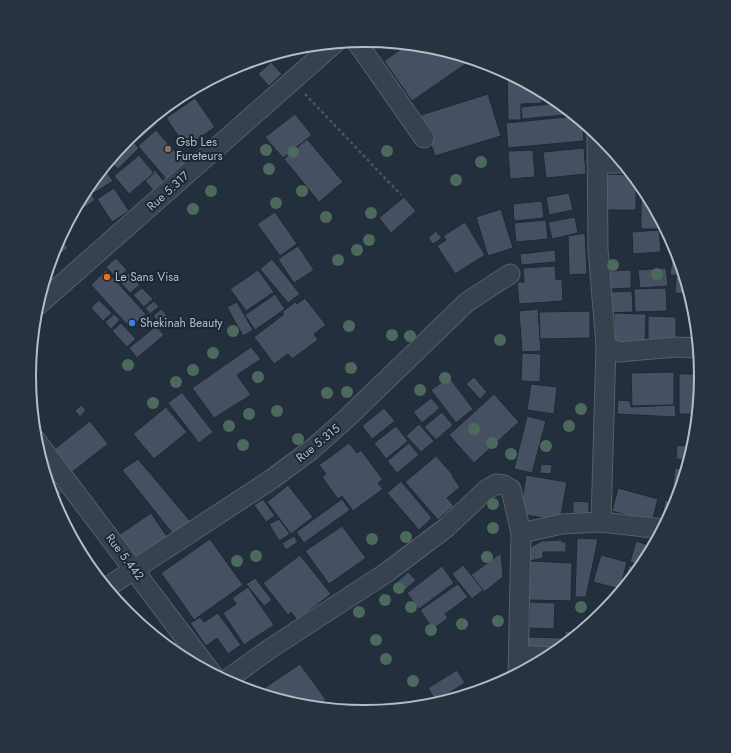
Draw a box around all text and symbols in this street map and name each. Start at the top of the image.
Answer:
place label: Gsb Les Fureteurs [176,133,223,165]
marker: Gsb Les Fureteurs [163,144,173,154]
street label: Rue 5.317 [143,167,194,215]
place label: Le Sans Visa [115,268,179,286]
marker: Le Sans Visa [102,272,112,282]
place label: Shekinah Beauty [140,314,223,332]
marker: Shekinah Beauty [127,318,137,328]
street label: Rue 5.315 [292,420,344,466]
street label: Rue 5.442 [102,530,149,584]

